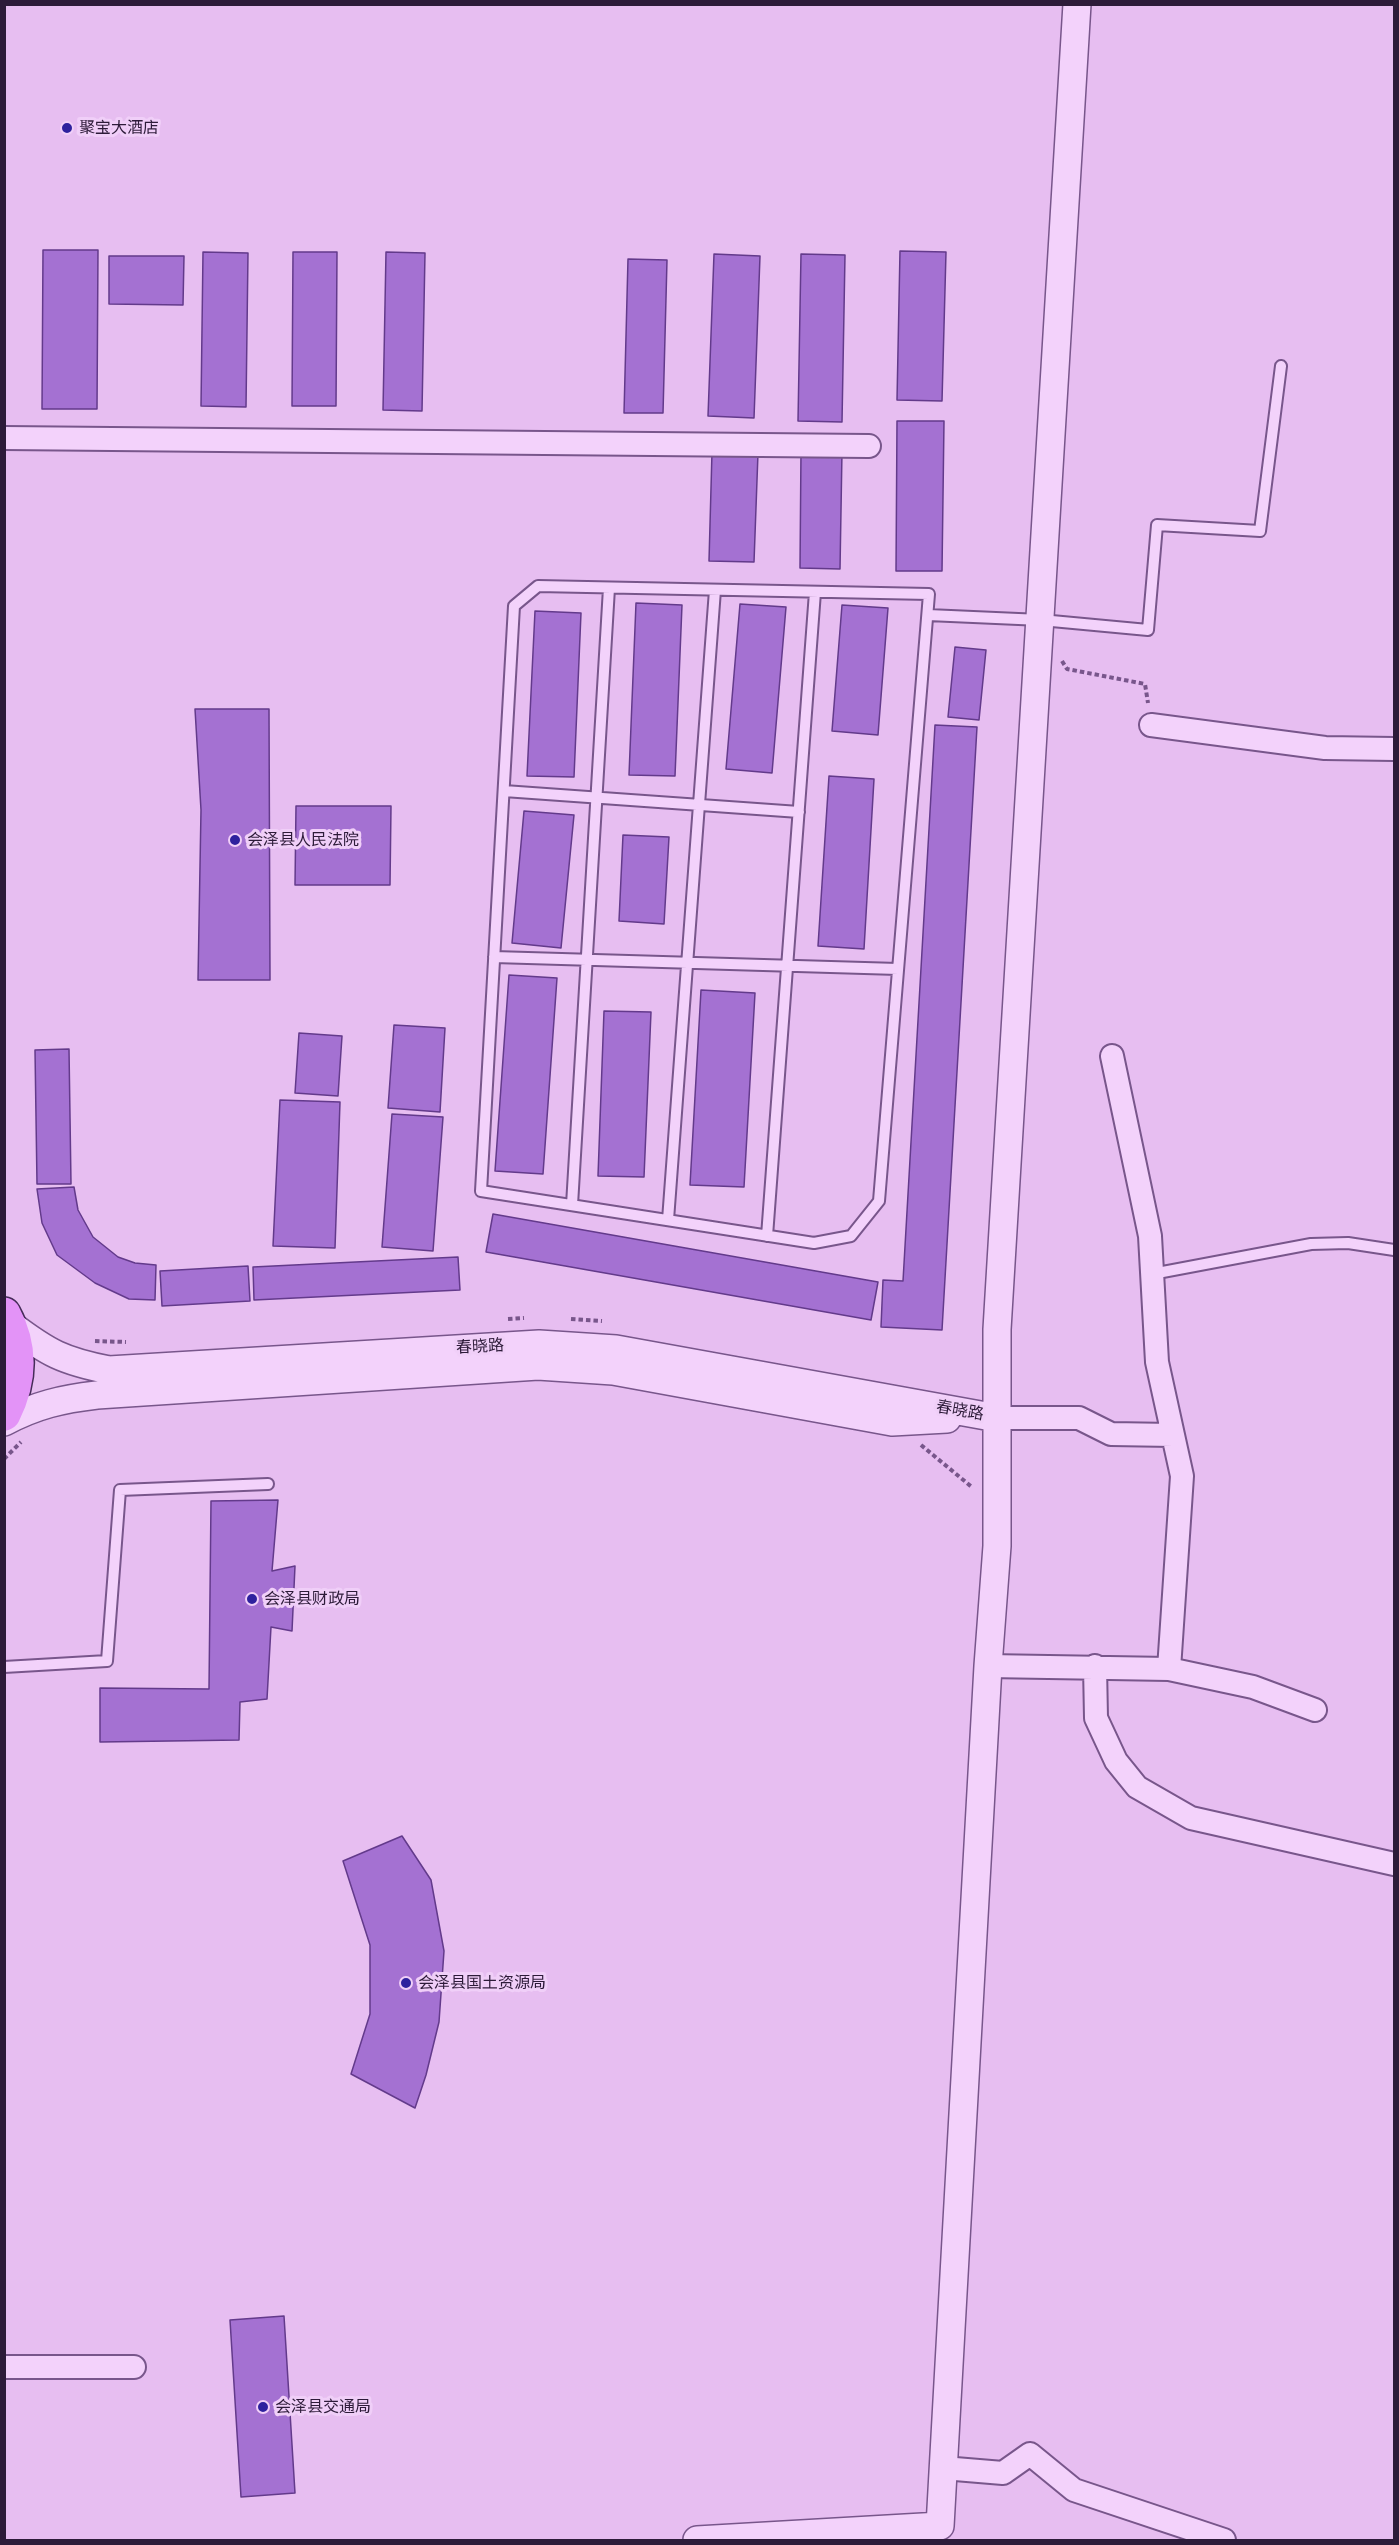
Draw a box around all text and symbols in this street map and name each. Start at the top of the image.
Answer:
place label: 聚宝大酒店 [79,118,159,138]
marker: 聚宝大酒店 [60,121,74,135]
place label: 会泽县人民法院 [247,830,359,850]
marker: 会泽县人民法院 [228,833,242,847]
street label: 春晓路 [456,1336,504,1358]
street label: 春晓路 [935,1397,985,1425]
place label: 会泽县财政局 [264,1589,360,1609]
marker: 会泽县财政局 [245,1592,259,1606]
place label: 会泽县国土资源局 [418,1973,546,1993]
marker: 会泽县国土资源局 [399,1976,413,1990]
place label: 会泽县交通局 [275,2397,371,2417]
marker: 会泽县交通局 [256,2400,270,2414]

